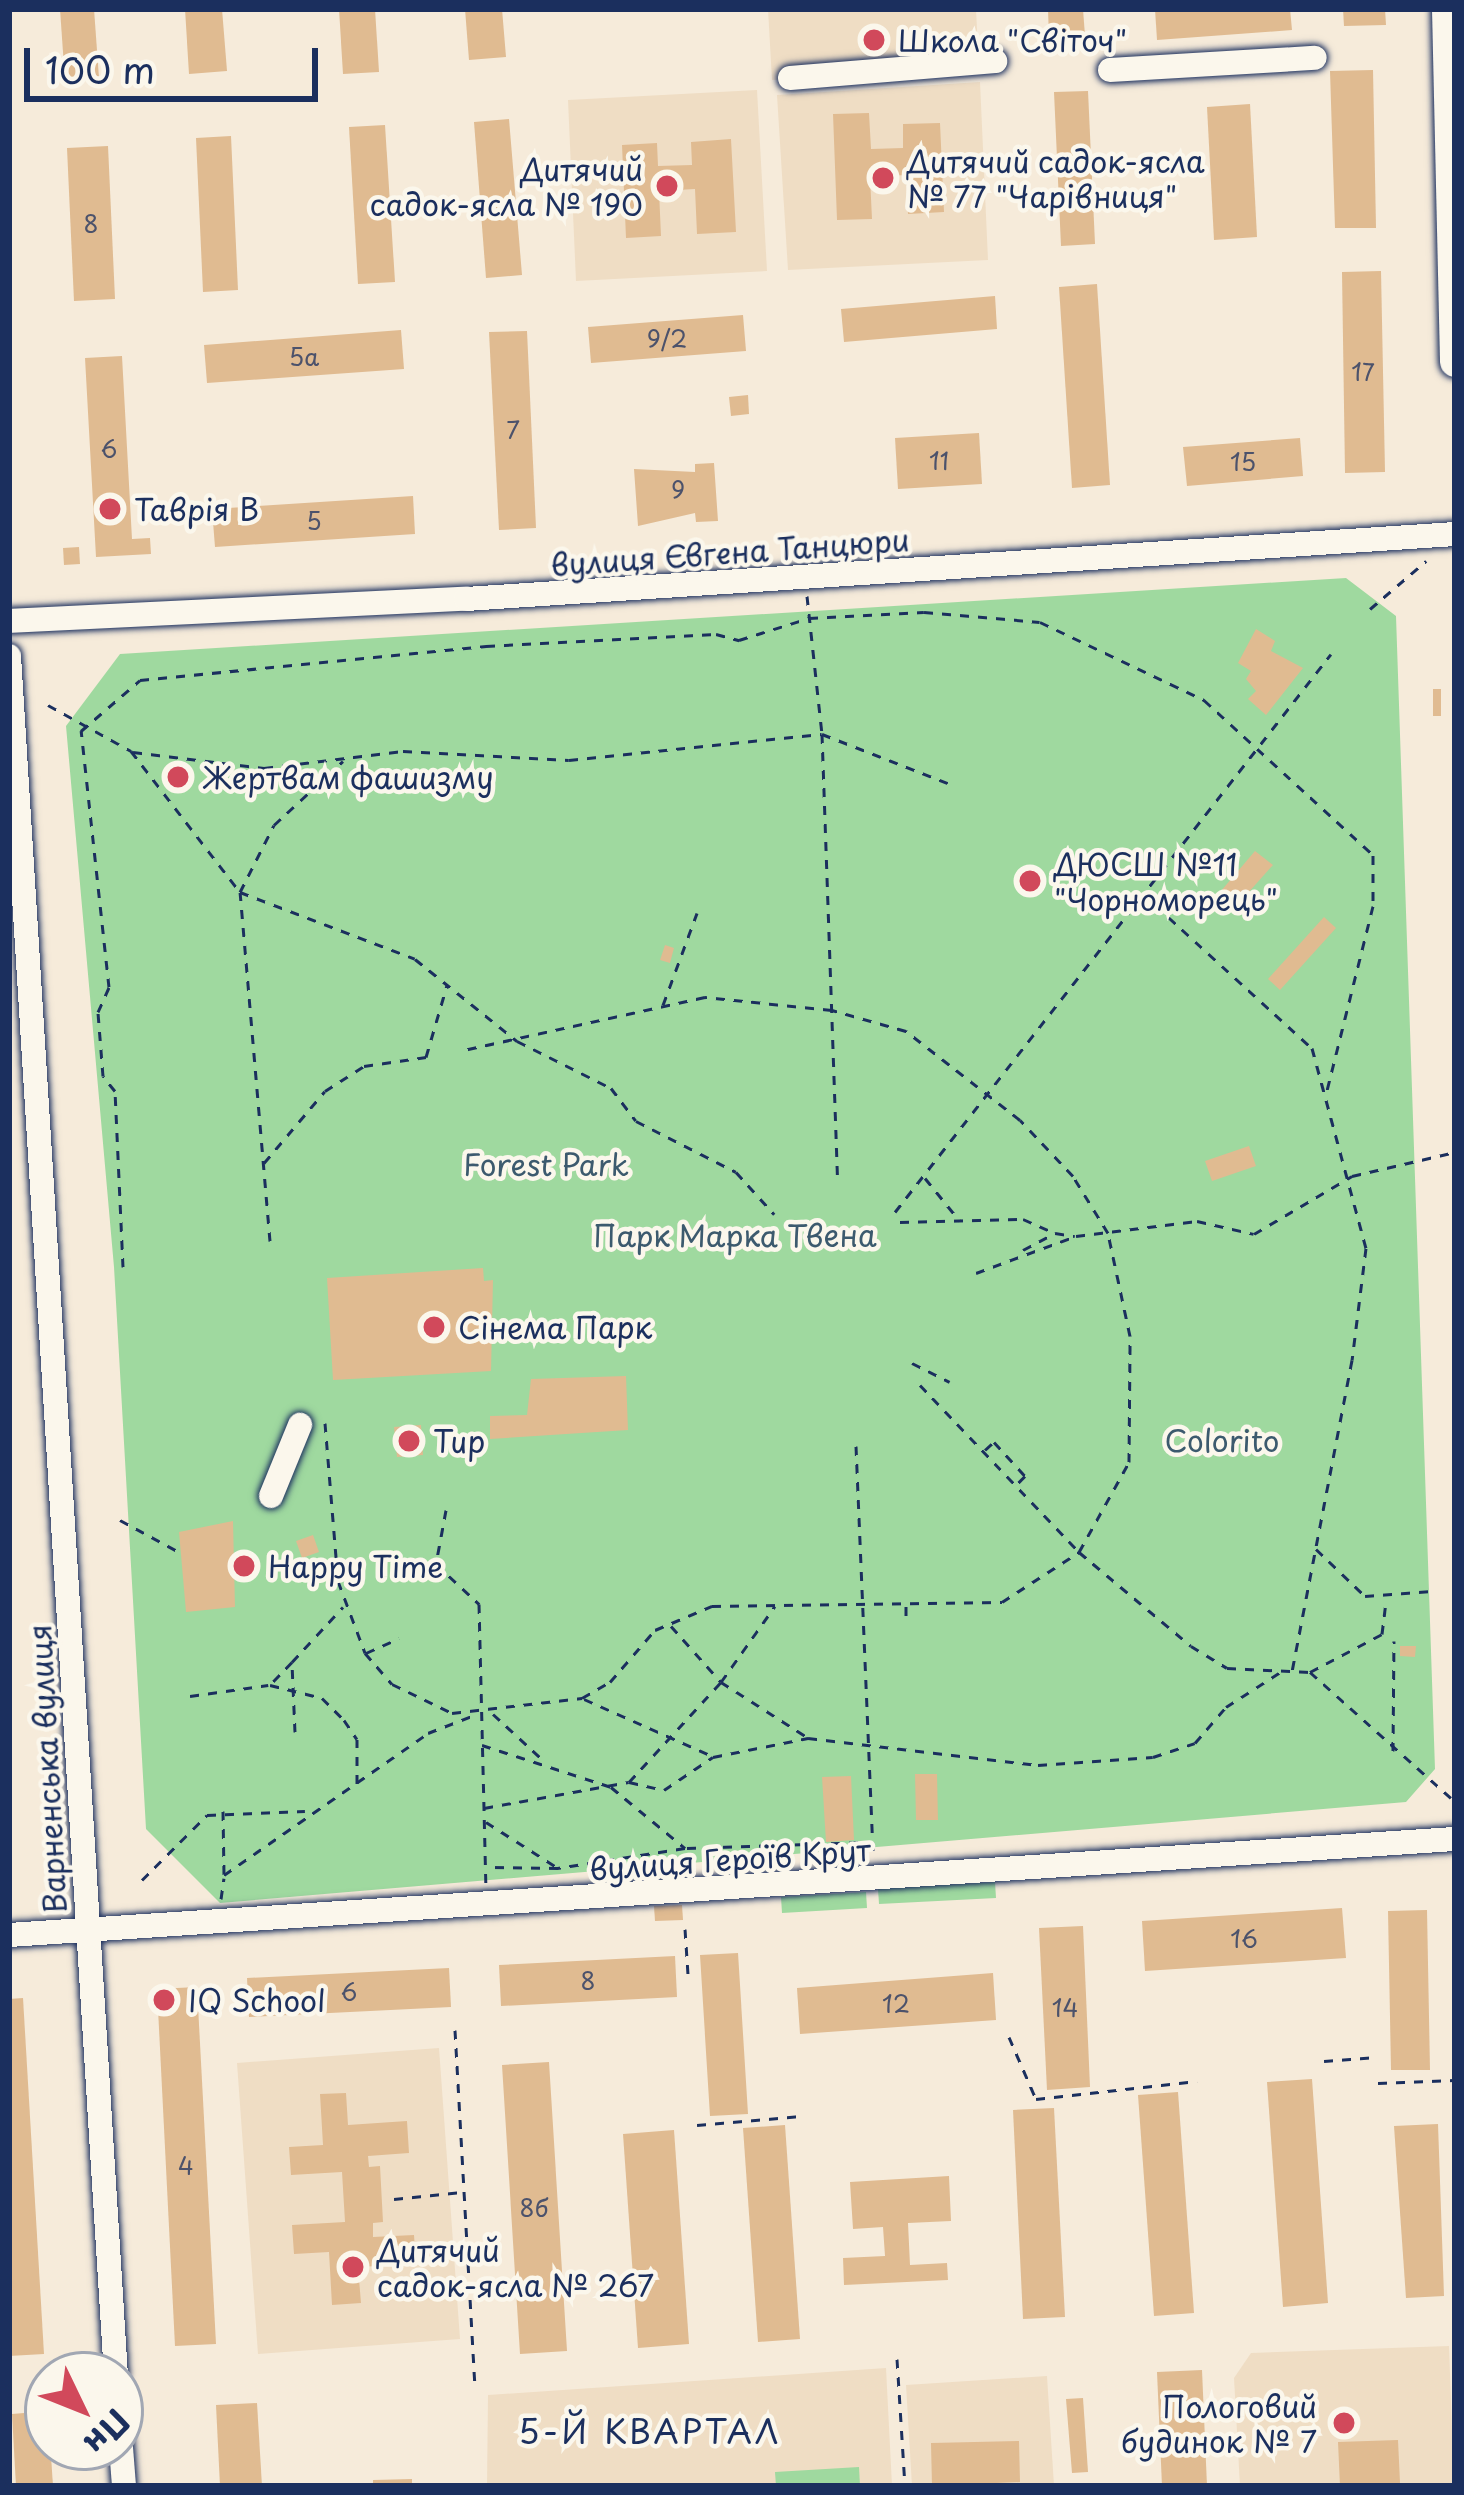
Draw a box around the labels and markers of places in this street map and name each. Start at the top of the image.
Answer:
place label: Школа "Світоч" [898,22,1129,58]
marker: Школа "Світоч" [861,27,887,53]
place label: Дитячий садок-ясла № 77 "Чарівниця" [907,143,1206,213]
place label: Дитячий садок-ясла № 190 [367,151,643,222]
marker: Дитячий садок-ясла № 77 "Чарівниця" [870,165,896,191]
marker: Дитячий садок-ясла № 190 [654,173,680,199]
place label: Таврія В [134,491,259,527]
marker: Таврія В [97,496,123,522]
place label: Жертвам фашизму [202,759,495,795]
marker: Жертвам фашизму [165,764,191,790]
place label: ДЮСШ №11 "Чорноморець" [1054,846,1278,916]
marker: ДЮСШ №11 "Чорноморець" [1017,868,1043,894]
place label: Сінема Парк [458,1309,653,1345]
marker: Сінема Парк [421,1314,447,1340]
place label: Тир [433,1423,485,1459]
marker: Тир [396,1428,422,1454]
place label: Happy Time [268,1548,443,1584]
marker: Happy Time [231,1553,257,1579]
place label: IQ School [188,1982,326,2018]
marker: IQ School [151,1987,177,2013]
place label: Дитячий садок-ясла № 267 [377,2232,657,2302]
marker: Дитячий садок-ясла № 267 [340,2254,366,2280]
place label: Пологовий будинок № 7 [1120,2388,1317,2458]
marker: Пологовий будинок № 7 [1328,2407,1360,2439]

